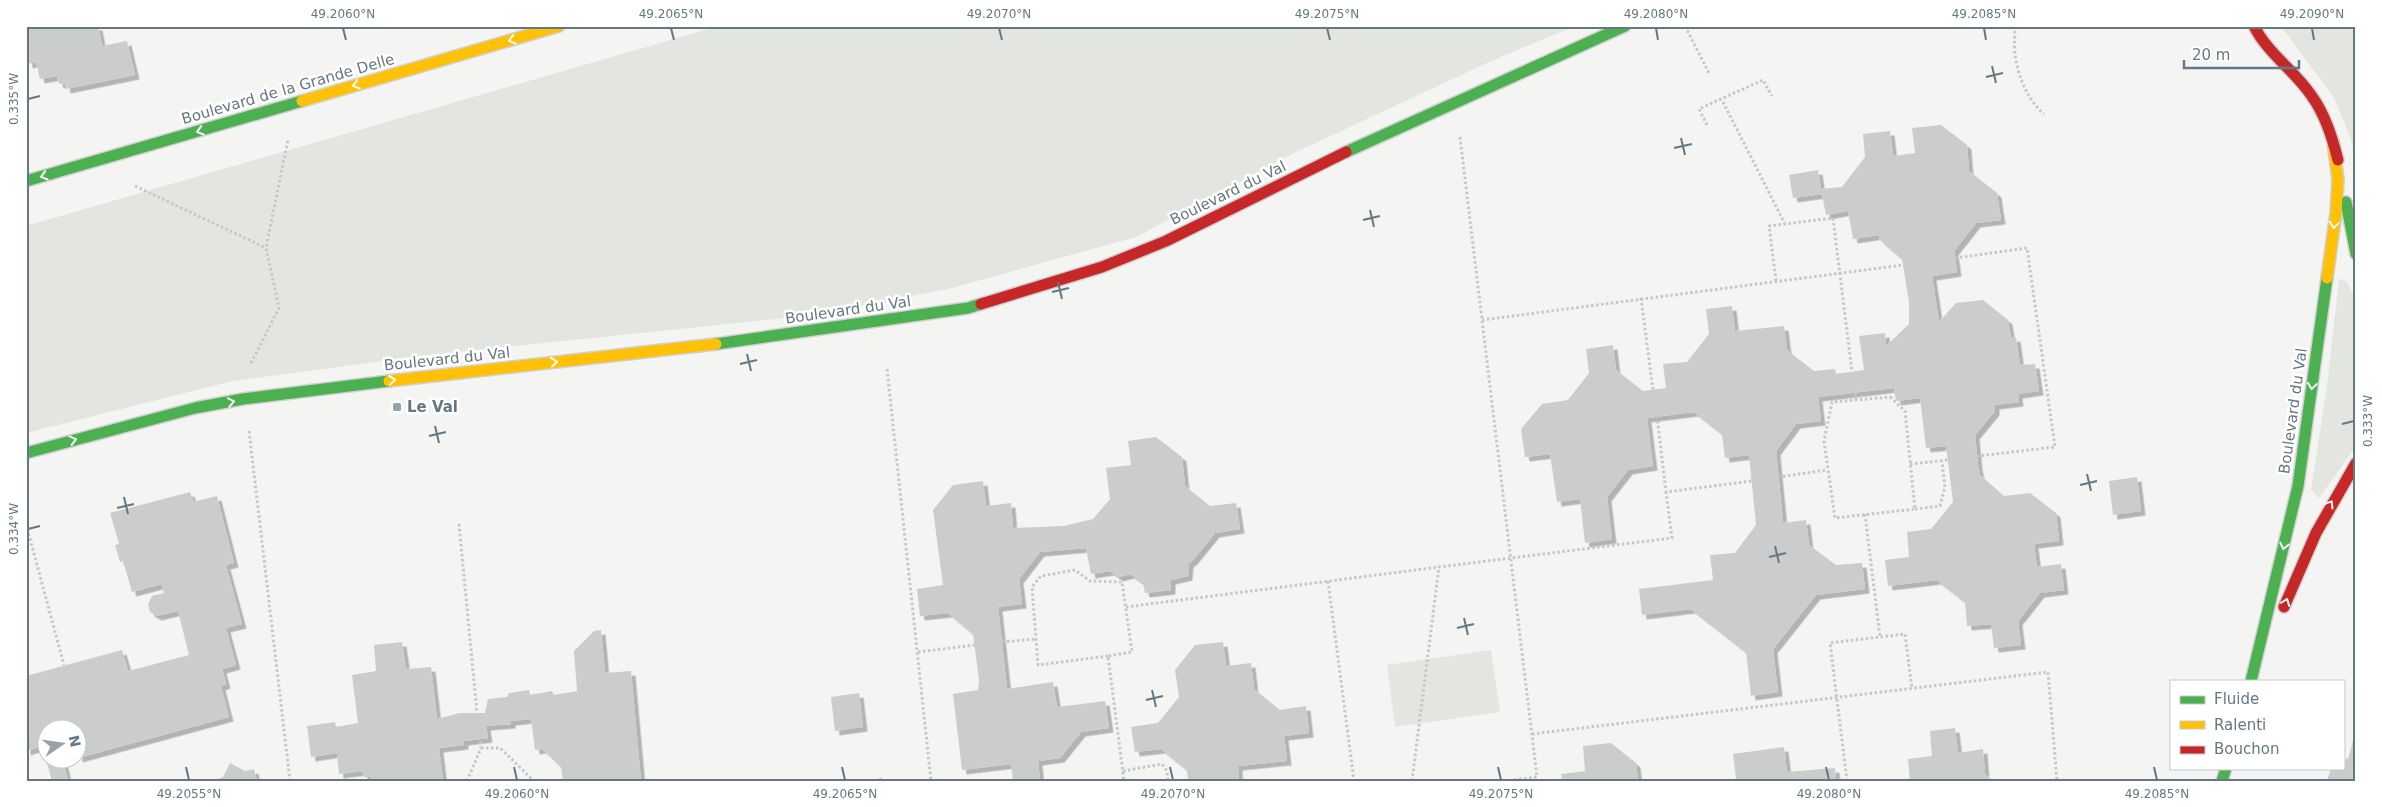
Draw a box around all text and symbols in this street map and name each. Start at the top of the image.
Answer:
text: 49.2060°N [311,7,375,21]
text: 49.2065°N [639,7,703,21]
text: 49.2070°N [967,7,1031,21]
text: 49.2075°N [1295,7,1359,21]
text: 49.2080°N [1624,7,1688,21]
text: 49.2085°N [1952,7,2016,21]
text: 49.2090°N [2280,7,2344,21]
one-way arrow [508,34,517,44]
scale bar [2184,38,2300,70]
text: 20 m [2192,46,2230,64]
street label: Boulevard de la Grande Delle [179,50,397,128]
text: 0.335°W [7,73,21,125]
one-way arrow [352,80,360,90]
one-way arrow [196,125,204,136]
street label: Boulevard du Val [1167,157,1289,229]
one-way arrow [40,171,49,181]
one-way arrow [2329,222,2340,230]
street label: Boulevard du Val [784,292,912,328]
street label: Boulevard du Val [383,343,511,375]
street label: Boulevard du Val [2275,347,2311,475]
one-way arrow [550,357,558,368]
one-way arrow [388,375,396,386]
one-way arrow [2307,383,2318,391]
text: 0.333°W [2361,395,2375,447]
one-way arrow [227,397,235,407]
place label: Le Val [407,398,458,416]
marker: Le Val [391,401,403,413]
one-way arrow [69,436,77,446]
one-way arrow [2323,501,2333,510]
text: 0.334°W [7,503,21,555]
one-way arrow [2279,542,2290,551]
one-way arrow [2280,599,2290,607]
legend [2170,680,2344,770]
text: Fluide [2214,690,2259,708]
text: Ralenti [2214,716,2266,734]
north arrow [38,720,88,770]
text: N [66,734,84,749]
text: Bouchon [2214,740,2279,758]
text: 49.2055°N [157,787,221,801]
text: 49.2060°N [485,787,549,801]
text: 49.2065°N [813,787,877,801]
text: 49.2070°N [1141,787,1205,801]
text: 49.2075°N [1469,787,1533,801]
text: 49.2080°N [1797,787,1861,801]
text: 49.2085°N [2125,787,2189,801]

